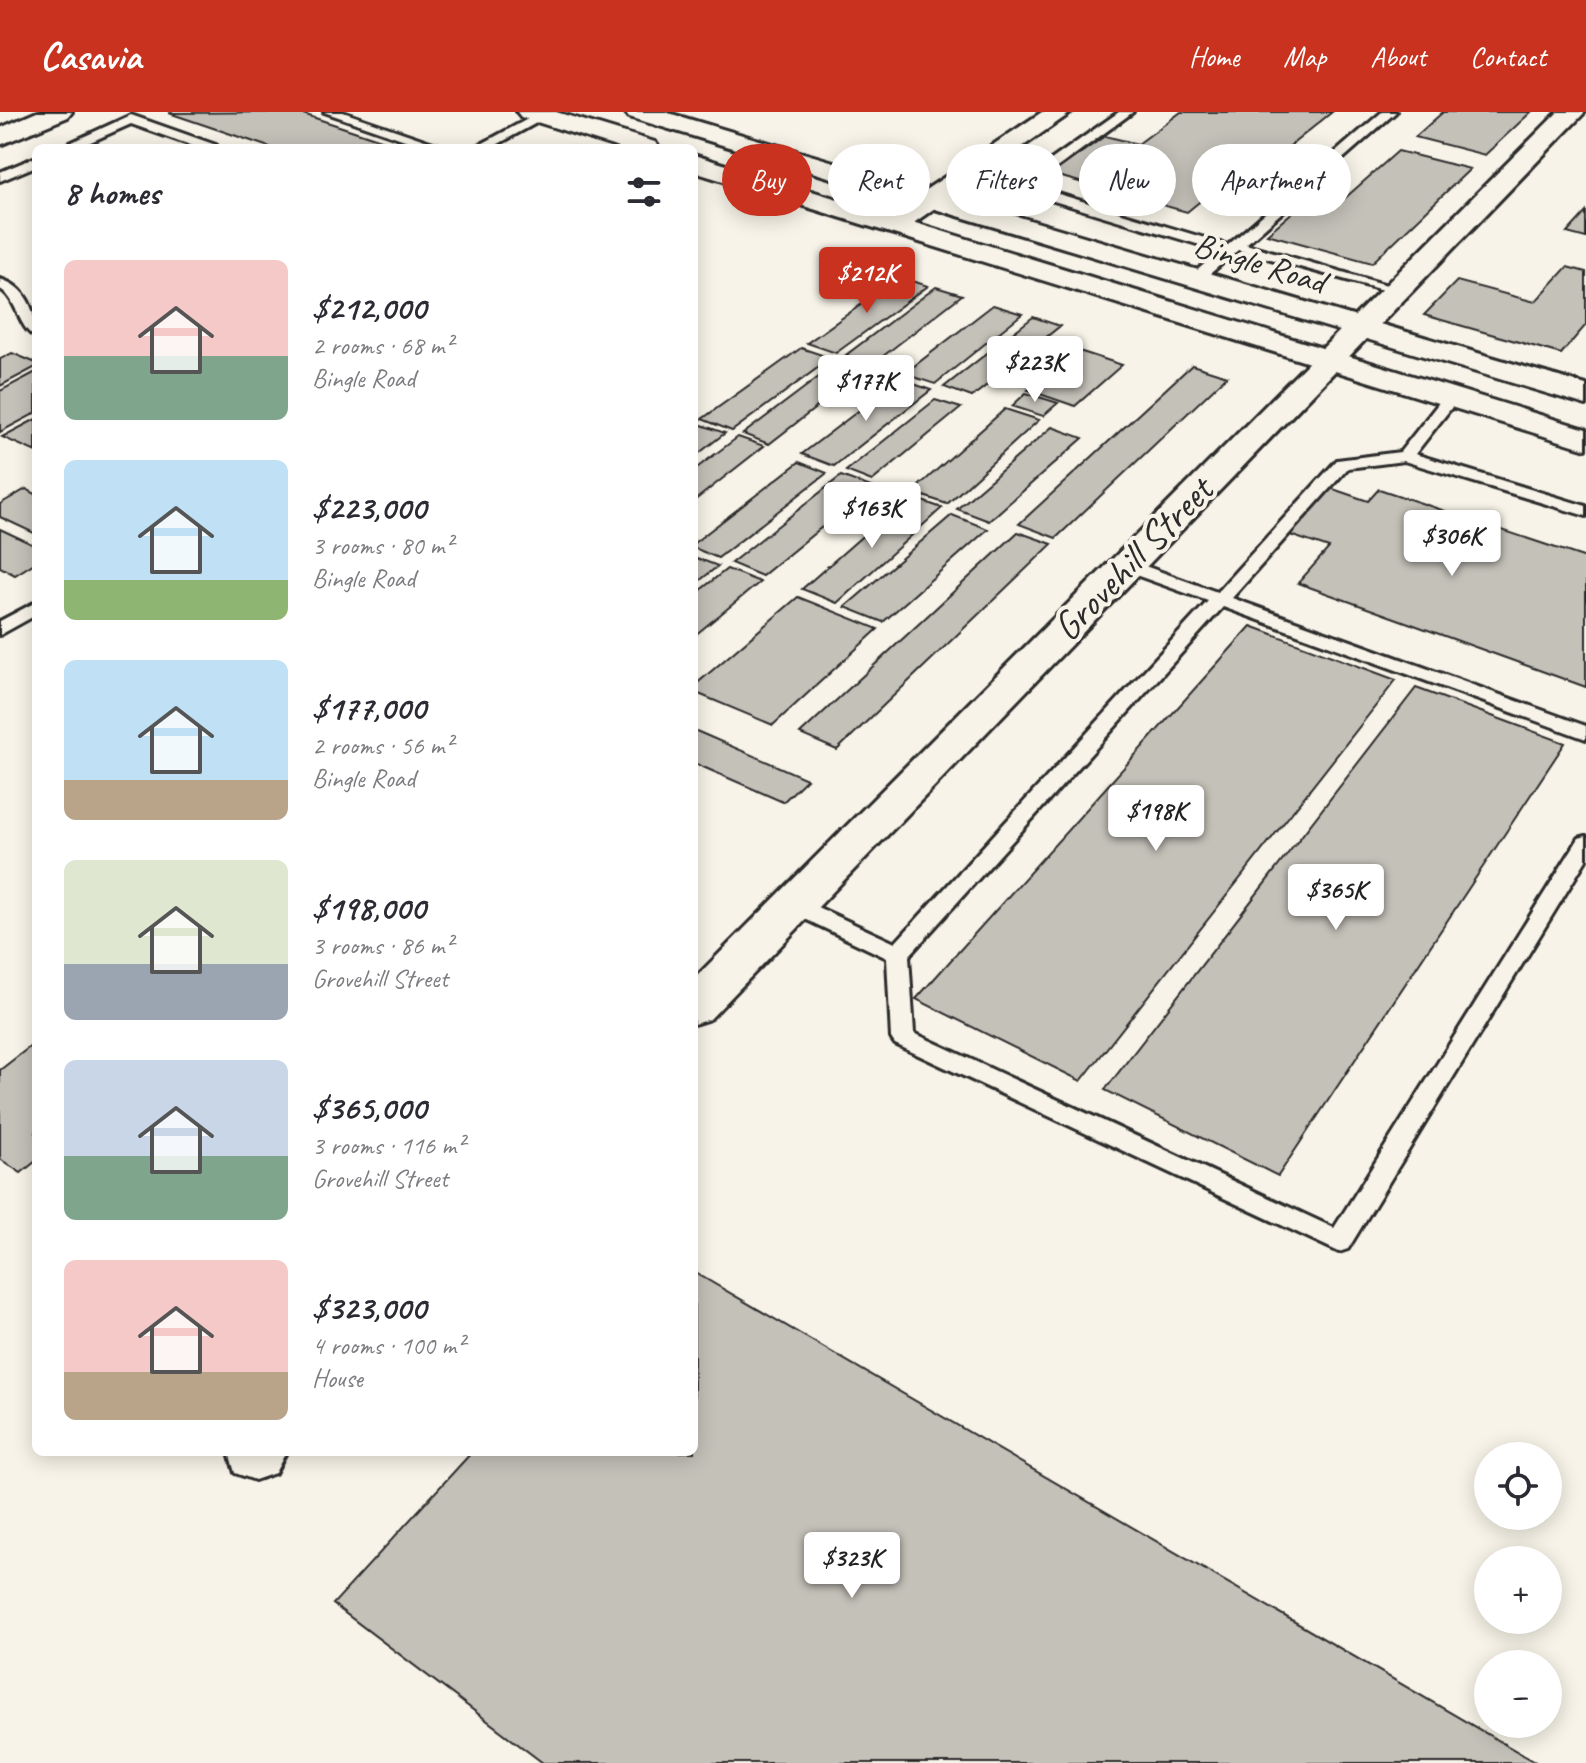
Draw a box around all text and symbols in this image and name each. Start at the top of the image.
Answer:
text: Casavia [40,33,141,80]
text: Home [1189,39,1239,74]
text: Map [1283,39,1326,74]
text: About [1370,39,1426,74]
text: Contact [1470,39,1546,74]
chip: Buy [722,144,812,216]
chip: Rent [828,144,930,216]
chip: Filters [946,144,1063,216]
chip: New [1079,144,1176,216]
chip: Apartment [1192,144,1351,216]
icon: filters [622,170,666,214]
text: 8 homes [64,171,160,214]
street label: Bingle Road [1189,222,1335,304]
pin: $212K [811,247,923,315]
text: $212K [837,256,897,289]
text: $212,000 [312,286,426,329]
icon: home [128,292,224,388]
text: 2 rooms · 68 m² [312,329,453,362]
pin: $223K [979,336,1091,404]
text: $223K [1005,345,1065,378]
pin: $177K [810,355,922,423]
text: Bingle Road [312,362,415,395]
text: $177K [836,364,896,397]
street label: Grovehill Street [1042,463,1226,651]
pin: $163K [816,482,928,550]
text: $223,000 [312,486,426,529]
text: $163K [842,491,902,524]
icon: home [128,492,224,588]
pin: $306K [1396,510,1508,578]
text: $306K [1422,519,1482,552]
text: 3 rooms · 80 m² [312,529,453,562]
text: Bingle Road [312,562,415,595]
text: $177,000 [312,686,426,729]
icon: home [128,692,224,788]
text: 2 rooms · 56 m² [312,729,453,762]
text: Bingle Road [312,762,415,795]
pin: $198K [1100,785,1212,853]
text: $198K [1126,794,1186,827]
pin: $365K [1280,864,1392,932]
text: $365K [1306,873,1366,906]
text: $198,000 [312,886,425,929]
icon: home [128,892,224,988]
text: 3 rooms · 86 m² [312,929,453,962]
text: Grovehill Street [312,962,448,995]
text: $365,000 [312,1086,426,1129]
icon: home [128,1092,224,1188]
text: 3 rooms · 116 m² [312,1129,464,1162]
text: Grovehill Street [312,1162,448,1195]
text: $323,000 [312,1286,426,1329]
icon: home [128,1292,224,1388]
text: 4 rooms · 100 m² [312,1329,464,1362]
text: House [312,1362,363,1395]
map controls [1474,1442,1562,1738]
button: locate [1474,1442,1562,1530]
pin: $323K [796,1532,908,1600]
text: $323K [822,1541,882,1574]
button: + [1474,1546,1562,1634]
button: − [1474,1650,1562,1738]

